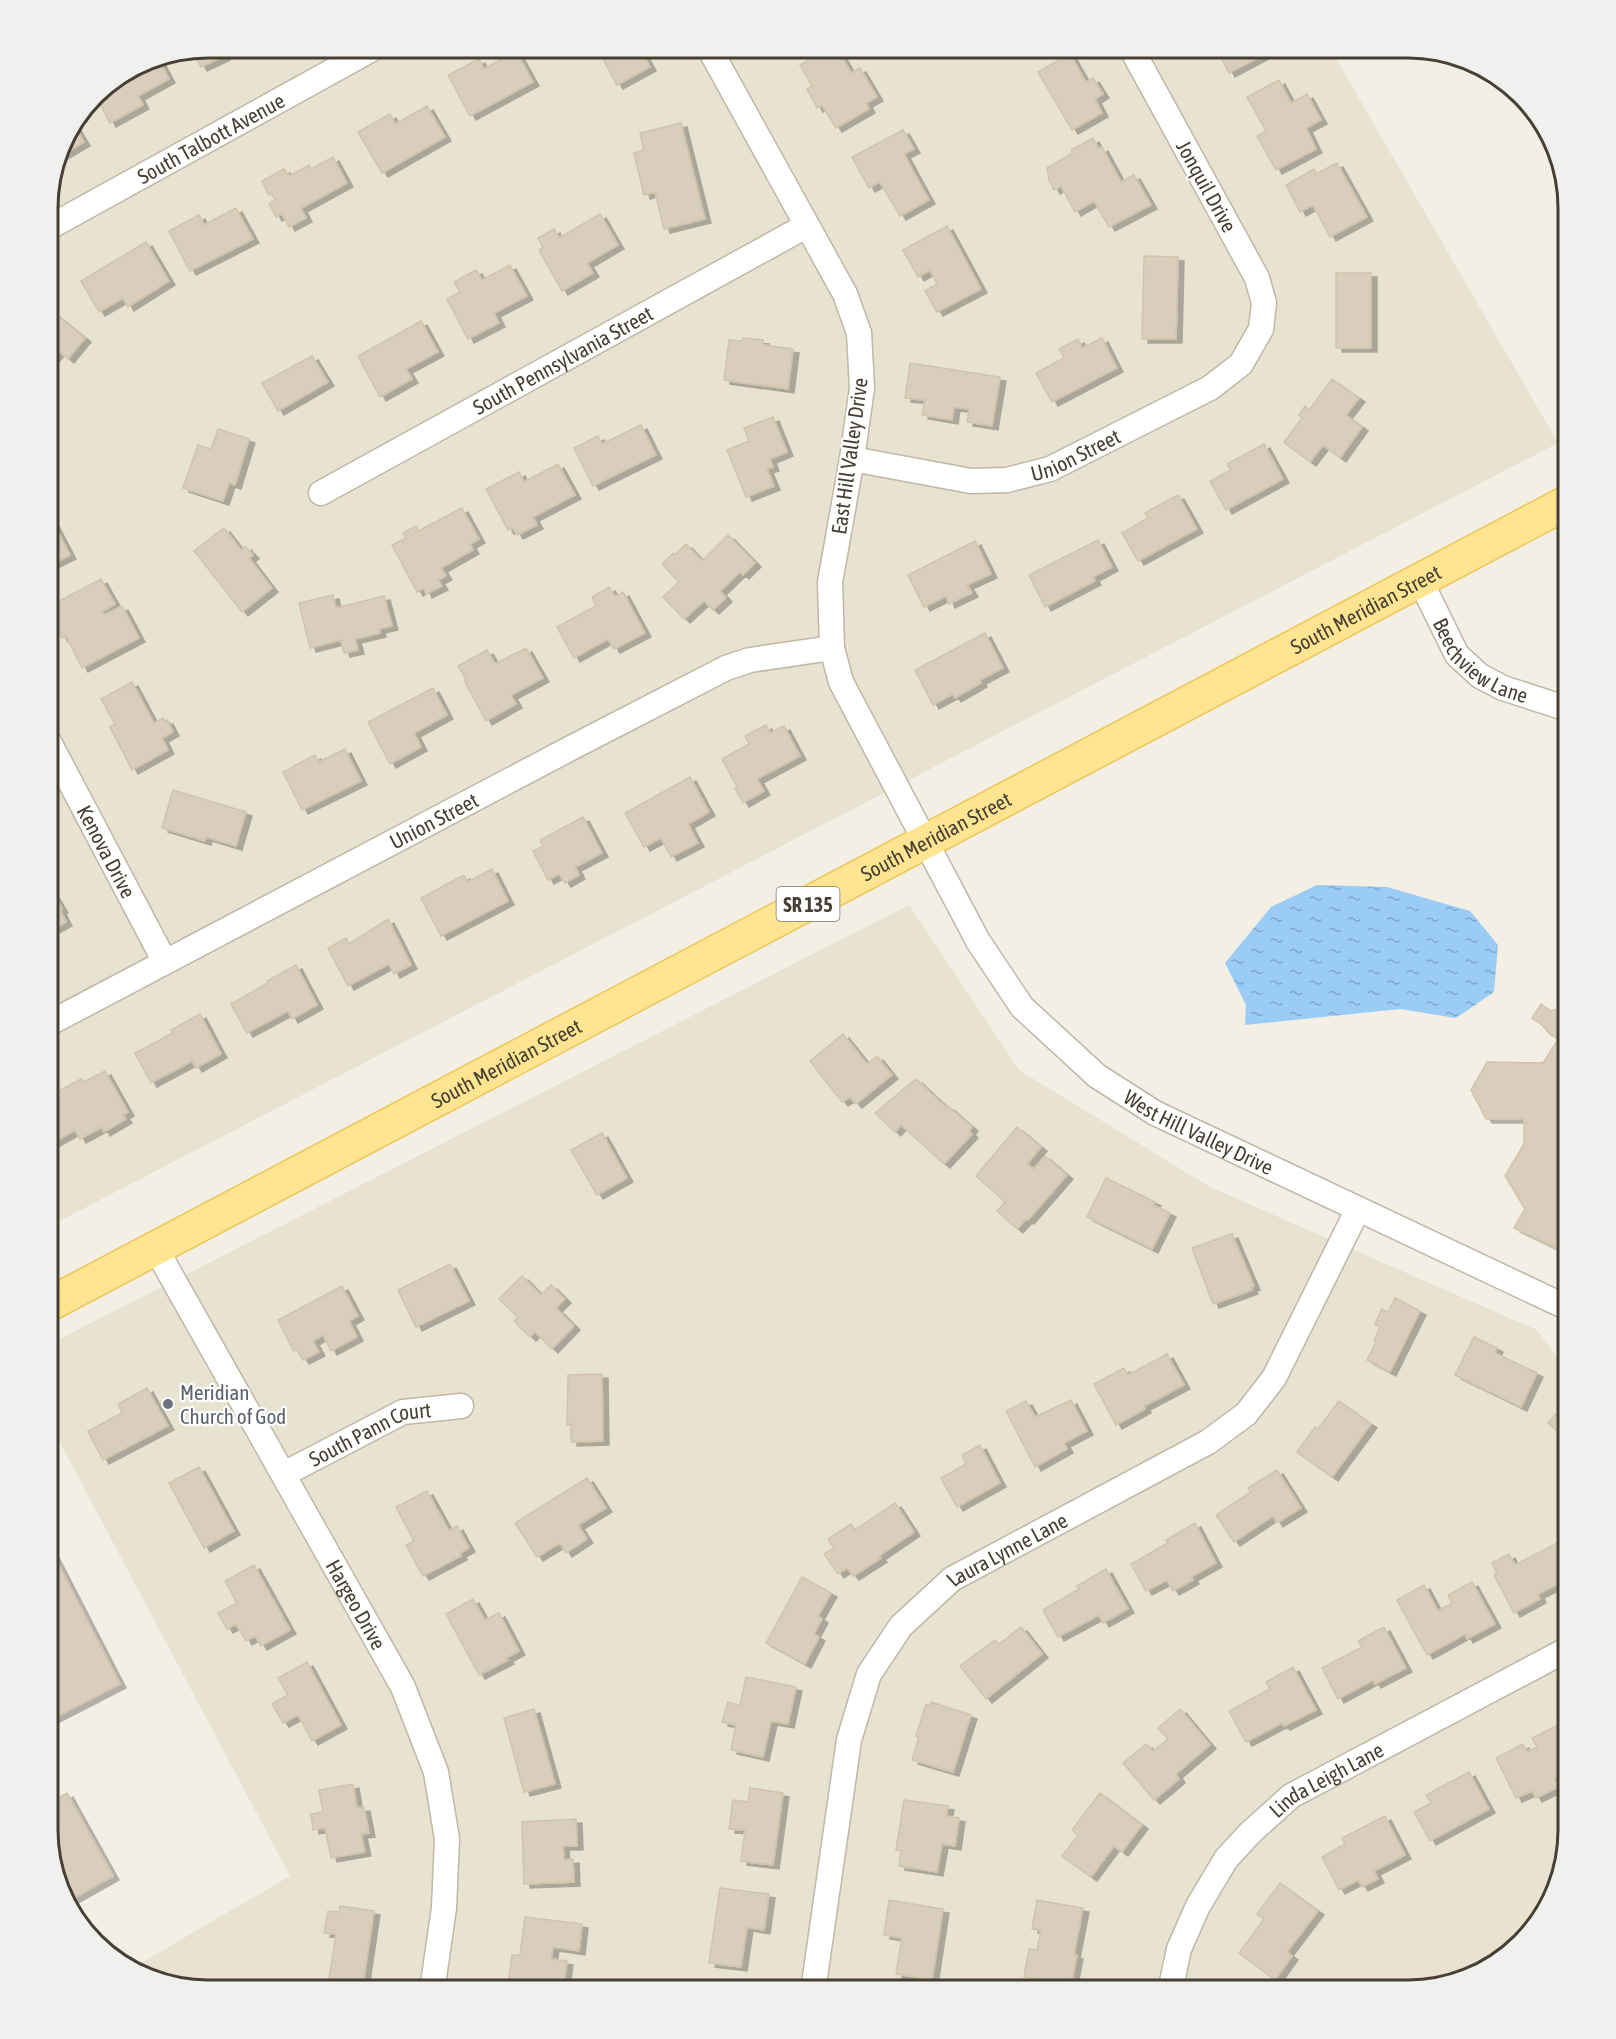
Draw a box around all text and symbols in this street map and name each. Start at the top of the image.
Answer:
street label: South Talbott Avenue [133,88,288,188]
street label: Jonquil Drive [1172,136,1242,236]
street label: South Pennsylvania Street [469,301,657,419]
street label: East Hill Valley Drive [826,376,872,536]
street label: Union Street [1028,424,1124,486]
street label: South Meridian Street [1286,560,1445,658]
street label: Beechview Lane [1429,614,1531,707]
street label: Union Street [385,787,482,854]
street label: South Meridian Street [857,787,1015,886]
street label: Kenova Drive [73,801,141,902]
road number: SR 135 [776,887,840,921]
street label: South Meridian Street [427,1014,585,1113]
street label: West Hill Valley Drive [1120,1084,1277,1179]
place label: Meridian Church of God [180,1380,286,1428]
marker: Meridian Church of God [161,1397,175,1411]
street label: South Pann Court [305,1397,432,1471]
street label: Laura Lynne Lane [941,1508,1071,1591]
street label: Hargeo Drive [322,1555,391,1653]
street label: Linda Leigh Lane [1264,1737,1387,1822]

